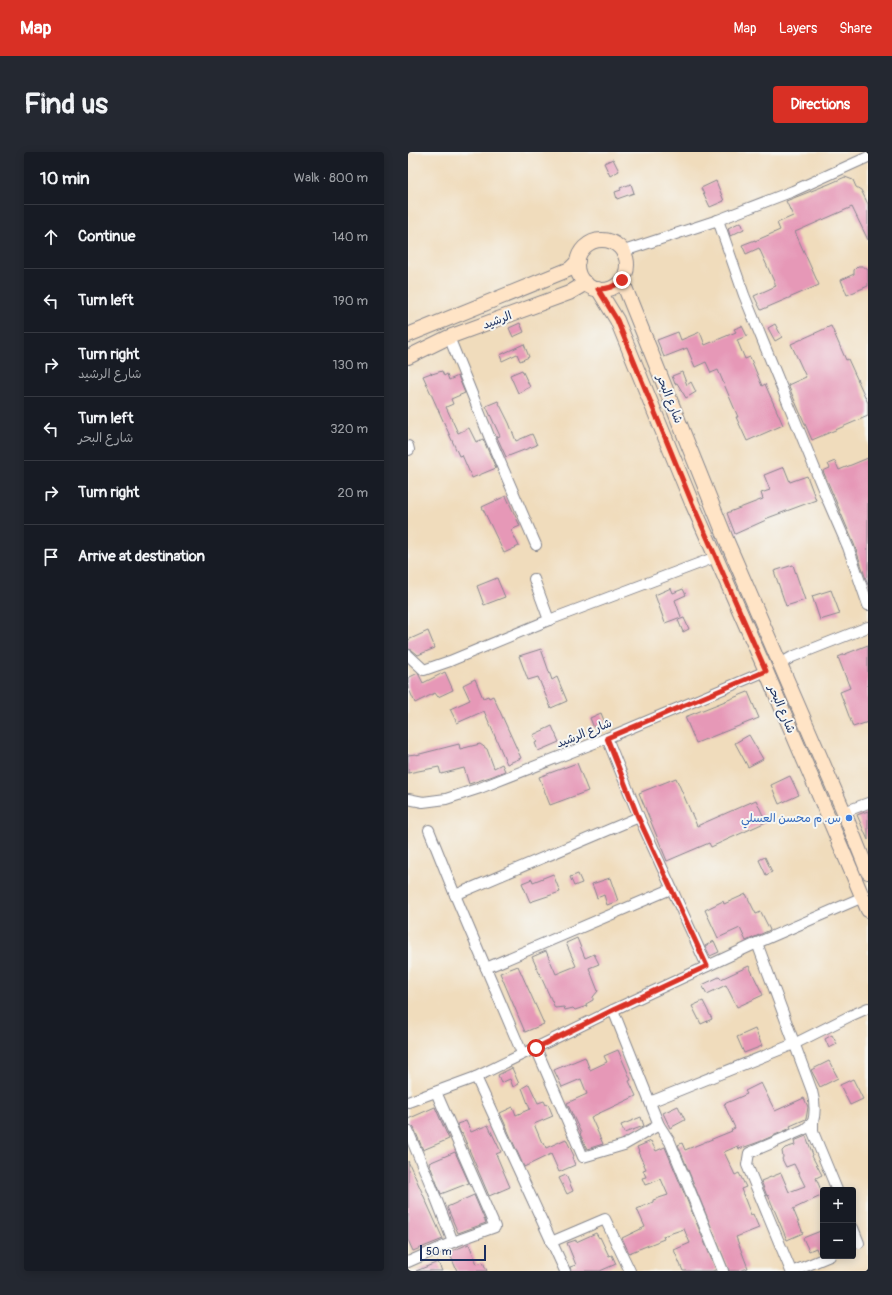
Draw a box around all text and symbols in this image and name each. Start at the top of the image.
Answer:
text: Map [20,16,51,40]
text: Map [734,20,757,37]
text: Layers [779,20,817,37]
text: Share [839,20,872,37]
button: Directions [773,86,868,123]
text: Find us [24,87,108,122]
text: 10 min [40,168,90,189]
text: Walk · 800 m [294,170,368,186]
icon: ahead [40,226,62,248]
text: Continue [78,227,136,246]
text: 140 m [332,229,368,245]
route end [613,271,631,289]
icon: left [40,290,62,312]
text: Turn left [78,291,134,310]
text: 190 m [333,293,368,309]
street label: الرشيد [480,308,514,333]
text: Turn right [78,345,139,364]
icon: right [40,354,62,376]
text: 130 m [332,357,368,373]
text: شارع الرشيد [78,366,142,382]
street label: شارع البحر [652,372,686,426]
text: Turn left [78,409,134,428]
icon: left [40,418,62,440]
text: 320 m [330,421,368,437]
text: شارع البحر [78,430,133,446]
icon: right [40,482,62,504]
text: Turn right [78,483,139,502]
text: 20 m [337,485,368,501]
icon: arrive [40,546,62,568]
text: Arrive at destination [78,547,205,566]
street label: شارع البحر [763,682,798,736]
street label: شارع الرشيد [554,716,615,752]
place label: س. م محسن العسلي [741,811,841,829]
marker: س. م محسن العسلي [844,813,854,823]
route start [527,1039,545,1057]
map controls [820,1187,856,1259]
button: + [820,1187,856,1223]
button: − [820,1223,856,1259]
scale bar [420,1243,486,1262]
text: 50 m [426,1245,452,1258]

